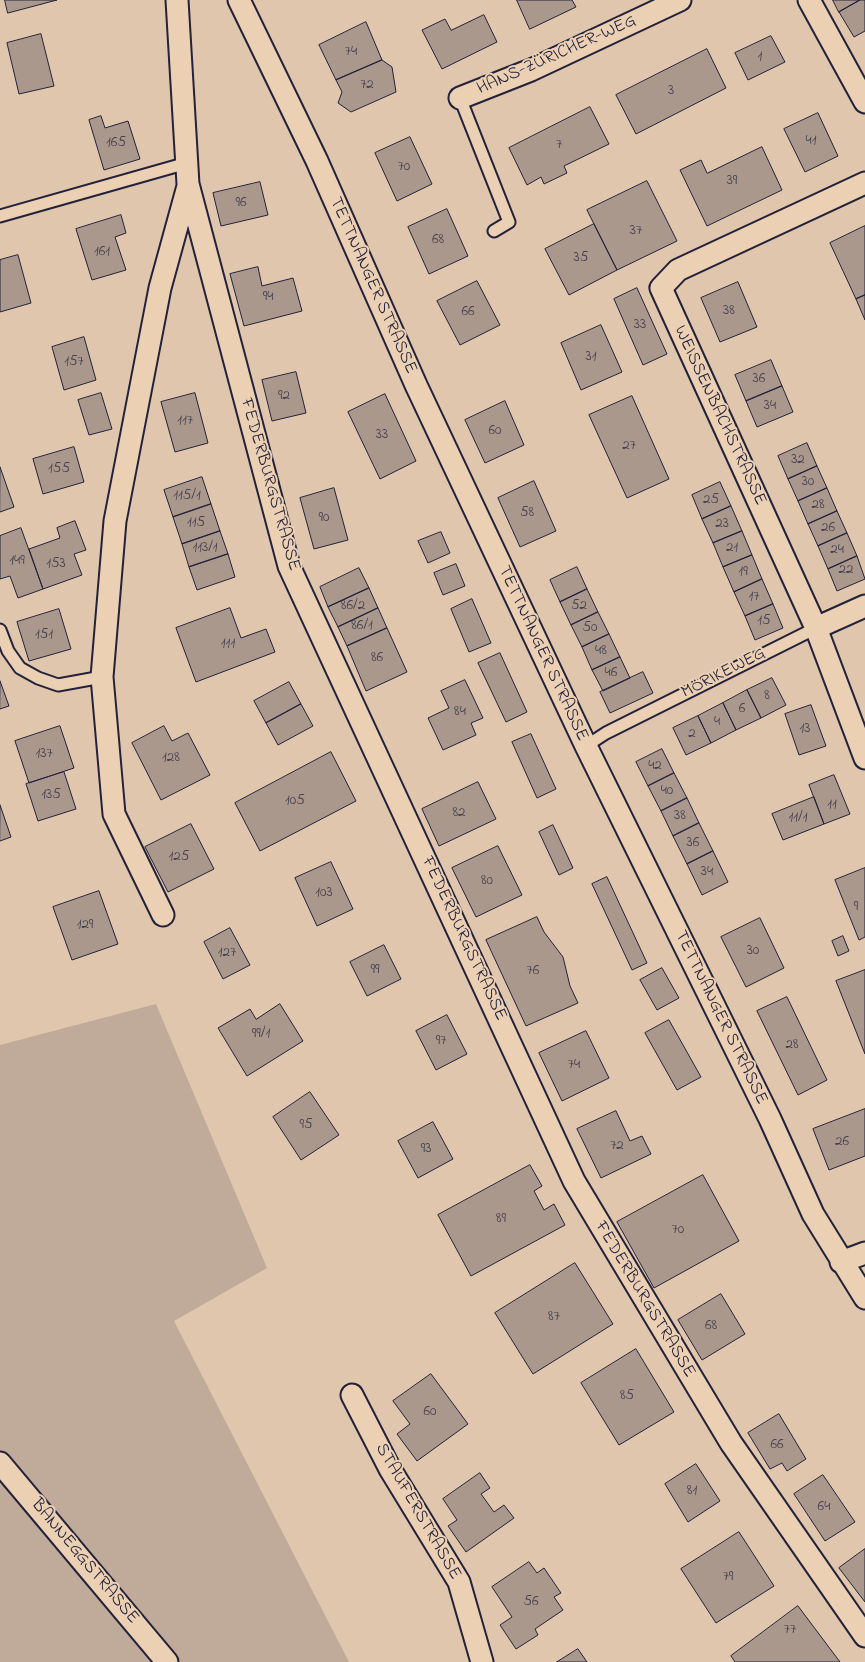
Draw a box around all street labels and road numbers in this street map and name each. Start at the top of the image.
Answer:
street label: HANS-ZÜRICHER-WEG [474,11,640,101]
street label: TETTNANGER STRASSE [323,194,421,378]
street label: WEISSENBACHSTRASSE [668,323,770,509]
street label: FEDERBURGSTRASSE [234,396,304,574]
street label: TETTNANGER STRASSE [492,563,592,745]
street label: MÖRIKEWEG [678,644,770,704]
street label: FEDERBURGSTRASSE [415,854,511,1024]
street label: TETTNANGER STRASSE [668,928,772,1108]
street label: FEDERBURGSTRASSE [589,1218,699,1382]
street label: STAUFERSTRASSE [369,1440,465,1584]
street label: BANNEGGSTRASSE [25,1495,143,1629]

